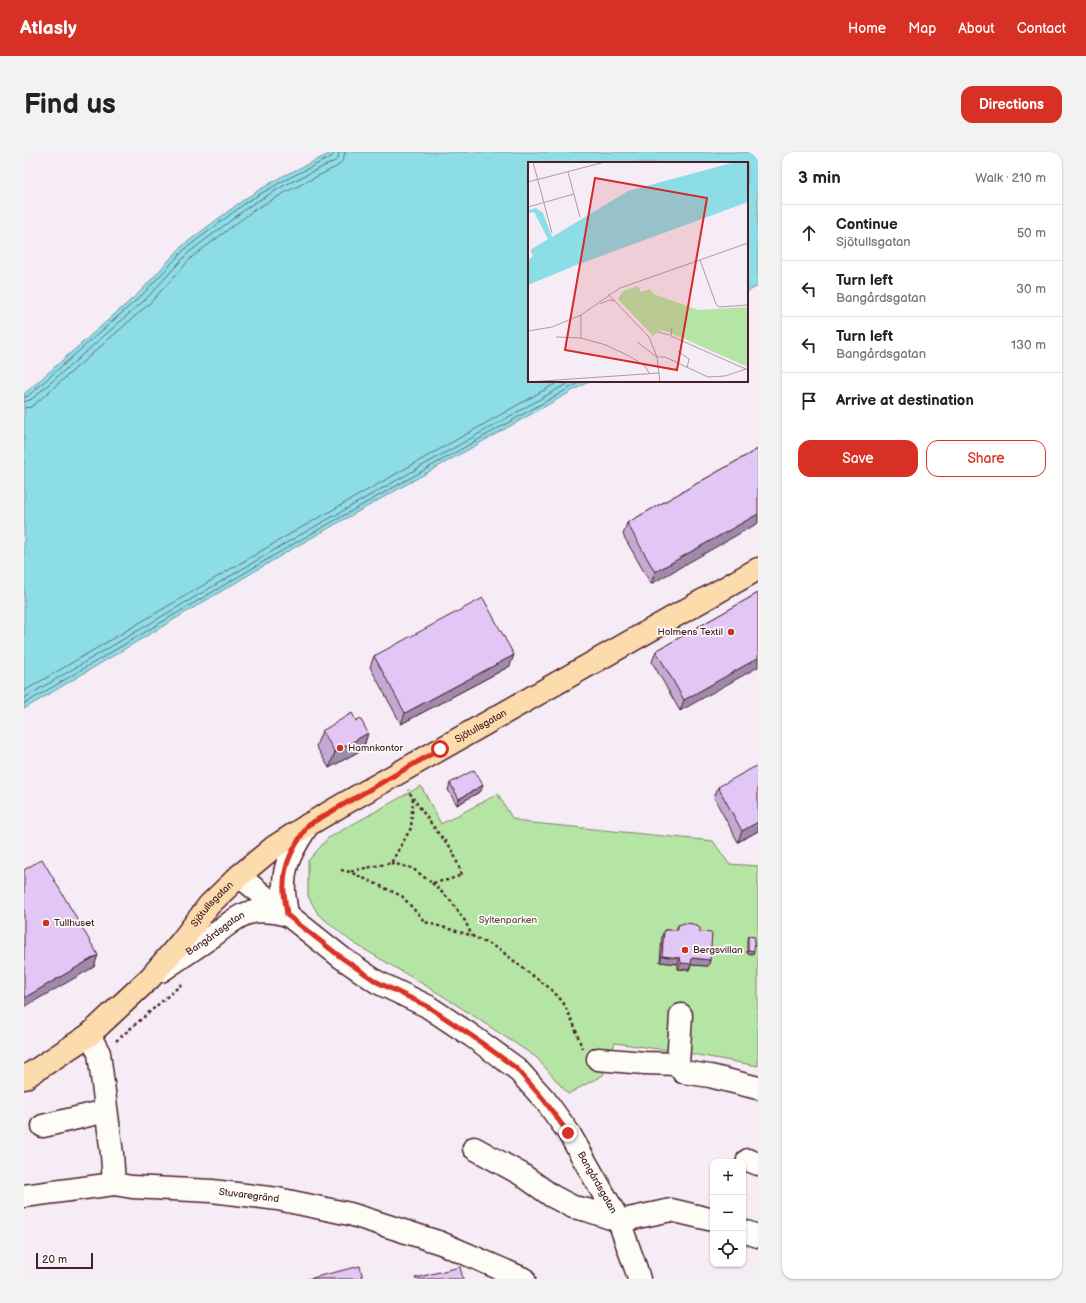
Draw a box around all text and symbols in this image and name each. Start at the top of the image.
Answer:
text: Atlasly [20,17,77,40]
text: Home [848,20,886,37]
text: Map [908,20,936,37]
text: About [958,20,995,37]
text: Contact [1017,20,1066,37]
button: Directions [961,86,1062,123]
text: Find us [24,88,116,121]
inset map [528,162,748,382]
text: 3 min [798,168,841,188]
text: Walk · 210 m [975,170,1046,186]
text: Continue [836,215,898,234]
icon: ahead [798,222,820,244]
text: 50 m [1017,225,1046,241]
text: Sjötullsgatan [836,234,911,250]
text: Turn left [836,271,893,290]
icon: left [798,278,820,300]
text: 30 m [1016,281,1046,297]
text: Bangårdsgatan [836,290,926,306]
text: Turn left [836,327,893,346]
icon: left [798,334,820,356]
text: 130 m [1011,337,1046,353]
text: Bangårdsgatan [836,346,926,362]
icon: arrive [798,390,820,412]
text: Arrive at destination [836,391,974,410]
button: Save [798,440,918,477]
button: Share [926,440,1046,477]
place label: Holmens Textil [658,626,723,638]
marker: Holmens Textil [726,627,736,637]
street label: Sjötullsgatan [453,707,509,746]
route start [431,740,449,758]
place label: Hamnkontor [348,742,403,754]
marker: Hamnkontor [335,743,345,753]
street label: Sjötullsgatan [188,879,236,929]
street label: Bangårdsgatan [184,909,247,958]
park label: Syltenparken [479,914,538,926]
place label: Tullhuset [54,917,94,929]
marker: Tullhuset [41,918,51,928]
place label: Bergsvillan [693,944,743,956]
marker: Bergsvillan [680,945,690,955]
route end [559,1124,577,1142]
street label: Bangårdsgatan [575,1149,620,1216]
map controls [710,1159,746,1267]
button: + [710,1159,746,1195]
street label: Stuvaregränd [218,1186,280,1205]
button: − [710,1195,746,1231]
button: locate [710,1231,746,1267]
scale bar [36,1251,93,1270]
text: 20 m [42,1253,67,1266]

